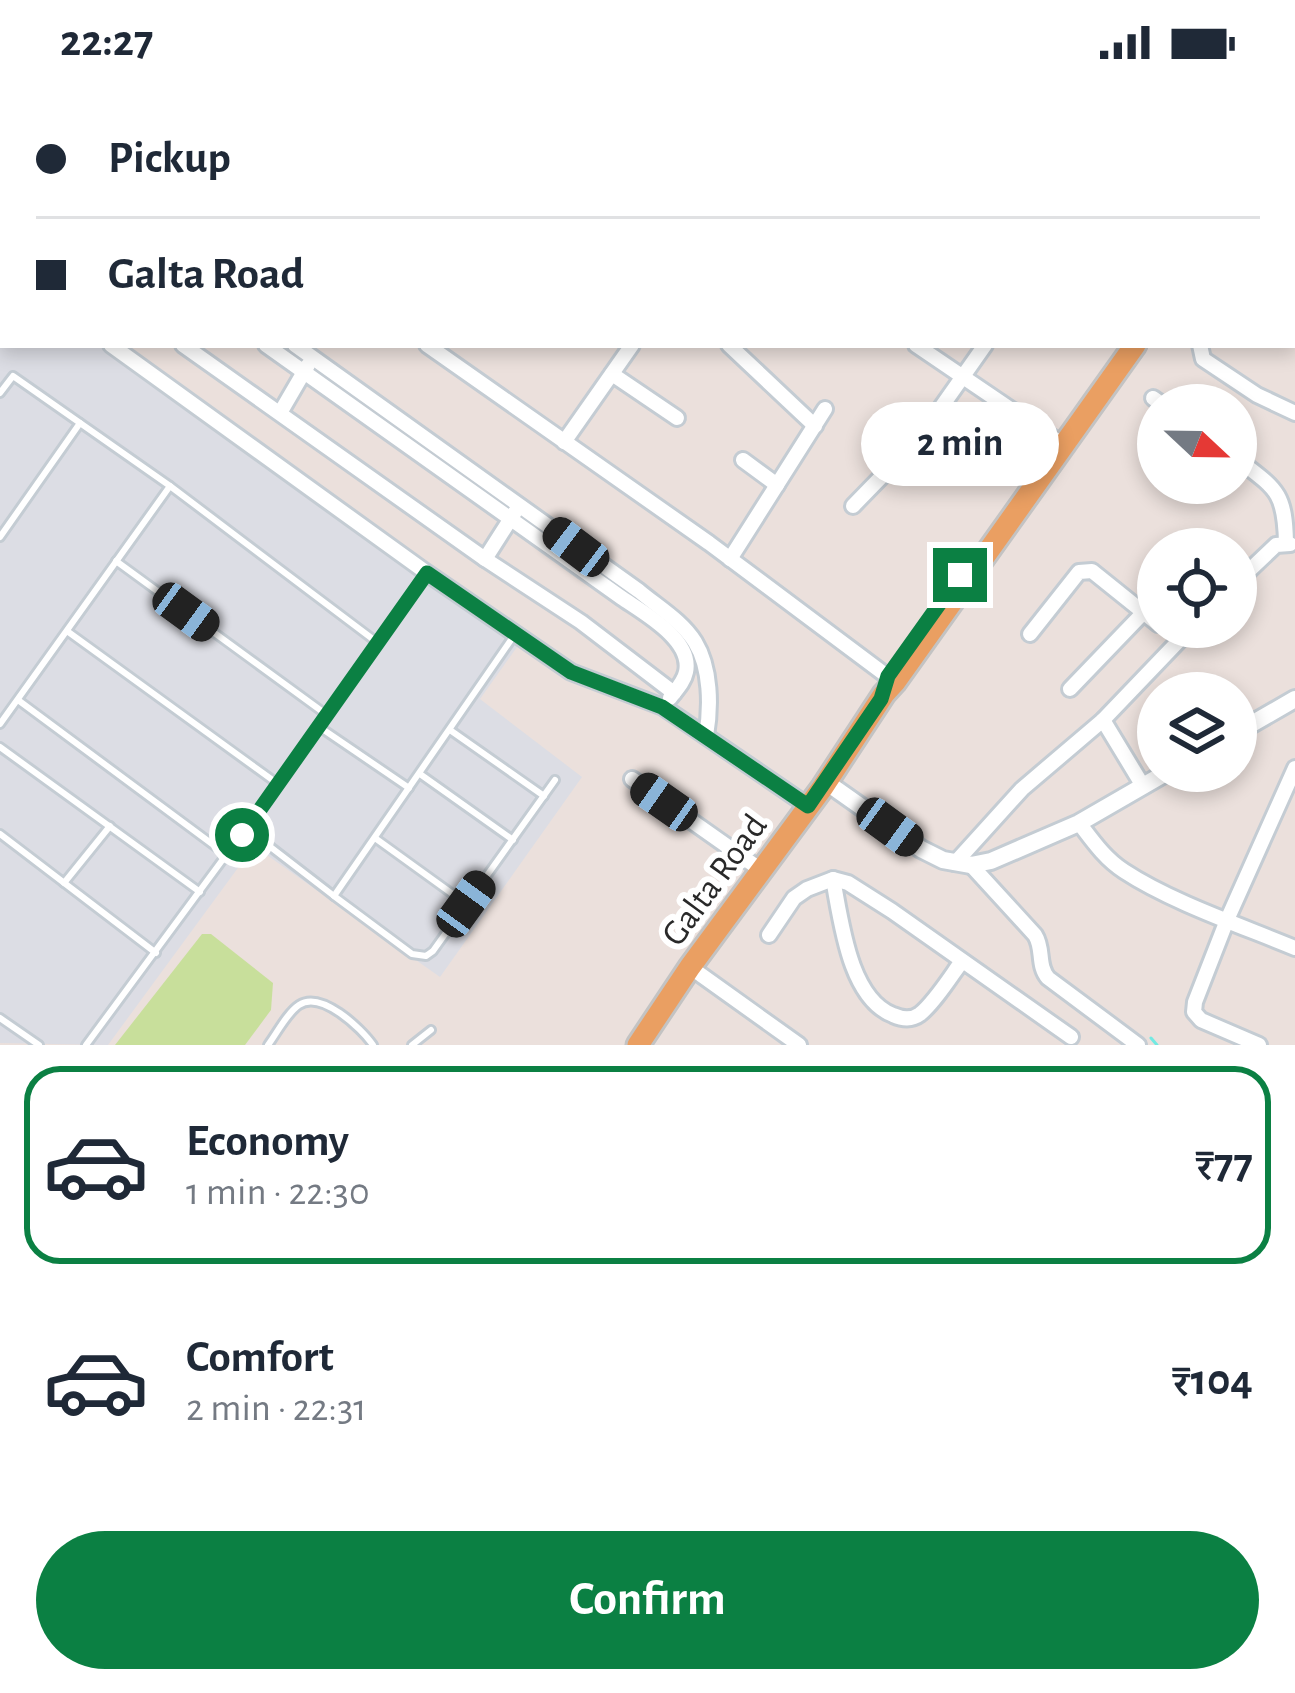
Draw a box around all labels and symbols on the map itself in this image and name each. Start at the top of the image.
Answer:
north arrow [1137,384,1257,504]
callout: 2 min [861,401,1059,485]
car [536,511,616,583]
route end [933,548,987,602]
car [146,576,226,648]
car [624,767,704,837]
car [850,791,930,863]
route start [215,808,269,862]
street label: Galta Road [655,808,774,952]
car [430,864,502,944]

